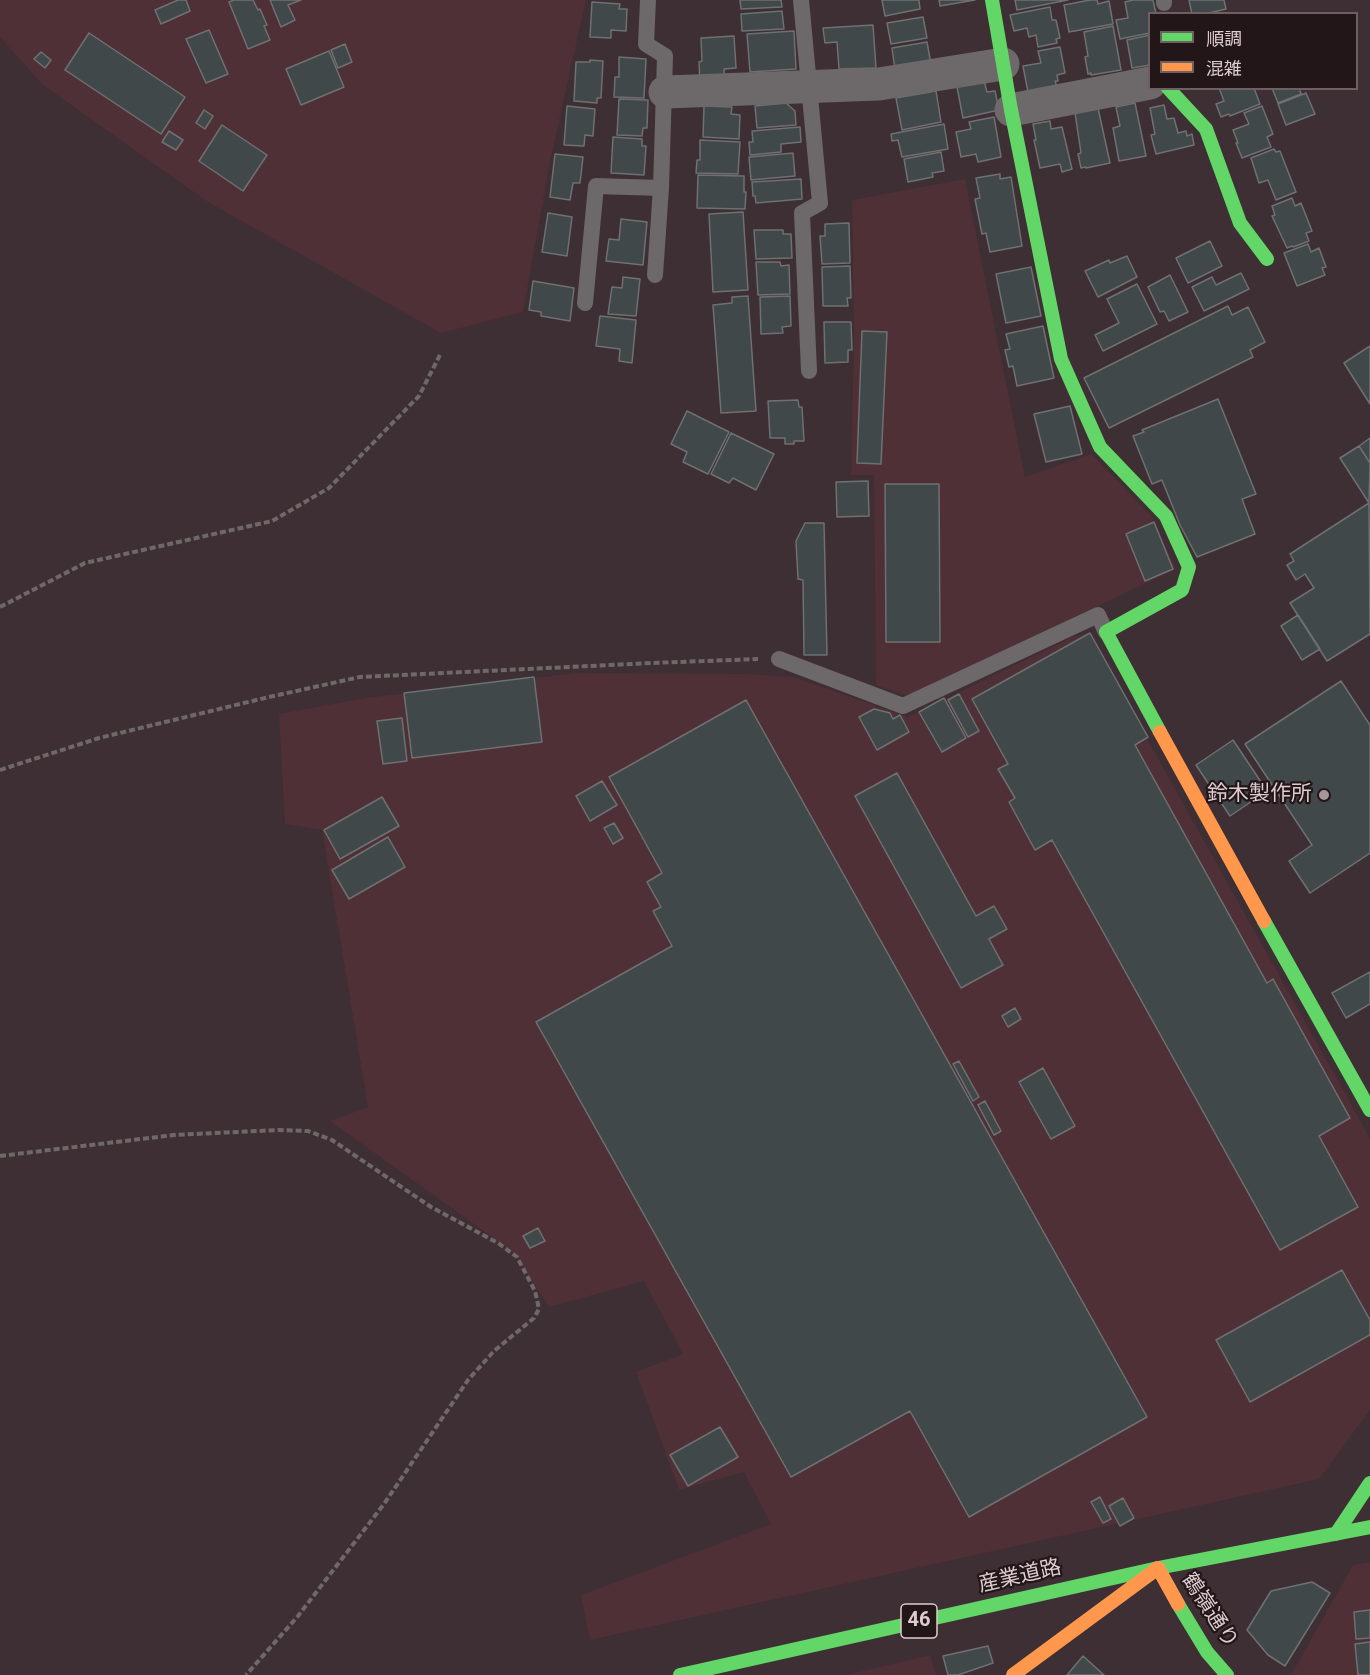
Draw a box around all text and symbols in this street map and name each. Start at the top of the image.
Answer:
legend [1148,12,1358,90]
text: 順調 [1206,28,1242,49]
text: 混雑 [1206,58,1242,79]
place label: 鈴木製作所 [1207,782,1312,808]
marker: 鈴木製作所 [1317,788,1331,802]
street label: 産業道路 [976,1555,1064,1599]
street label: 鶴嶺通り [1176,1569,1242,1653]
road number: 46 [901,1604,937,1638]

